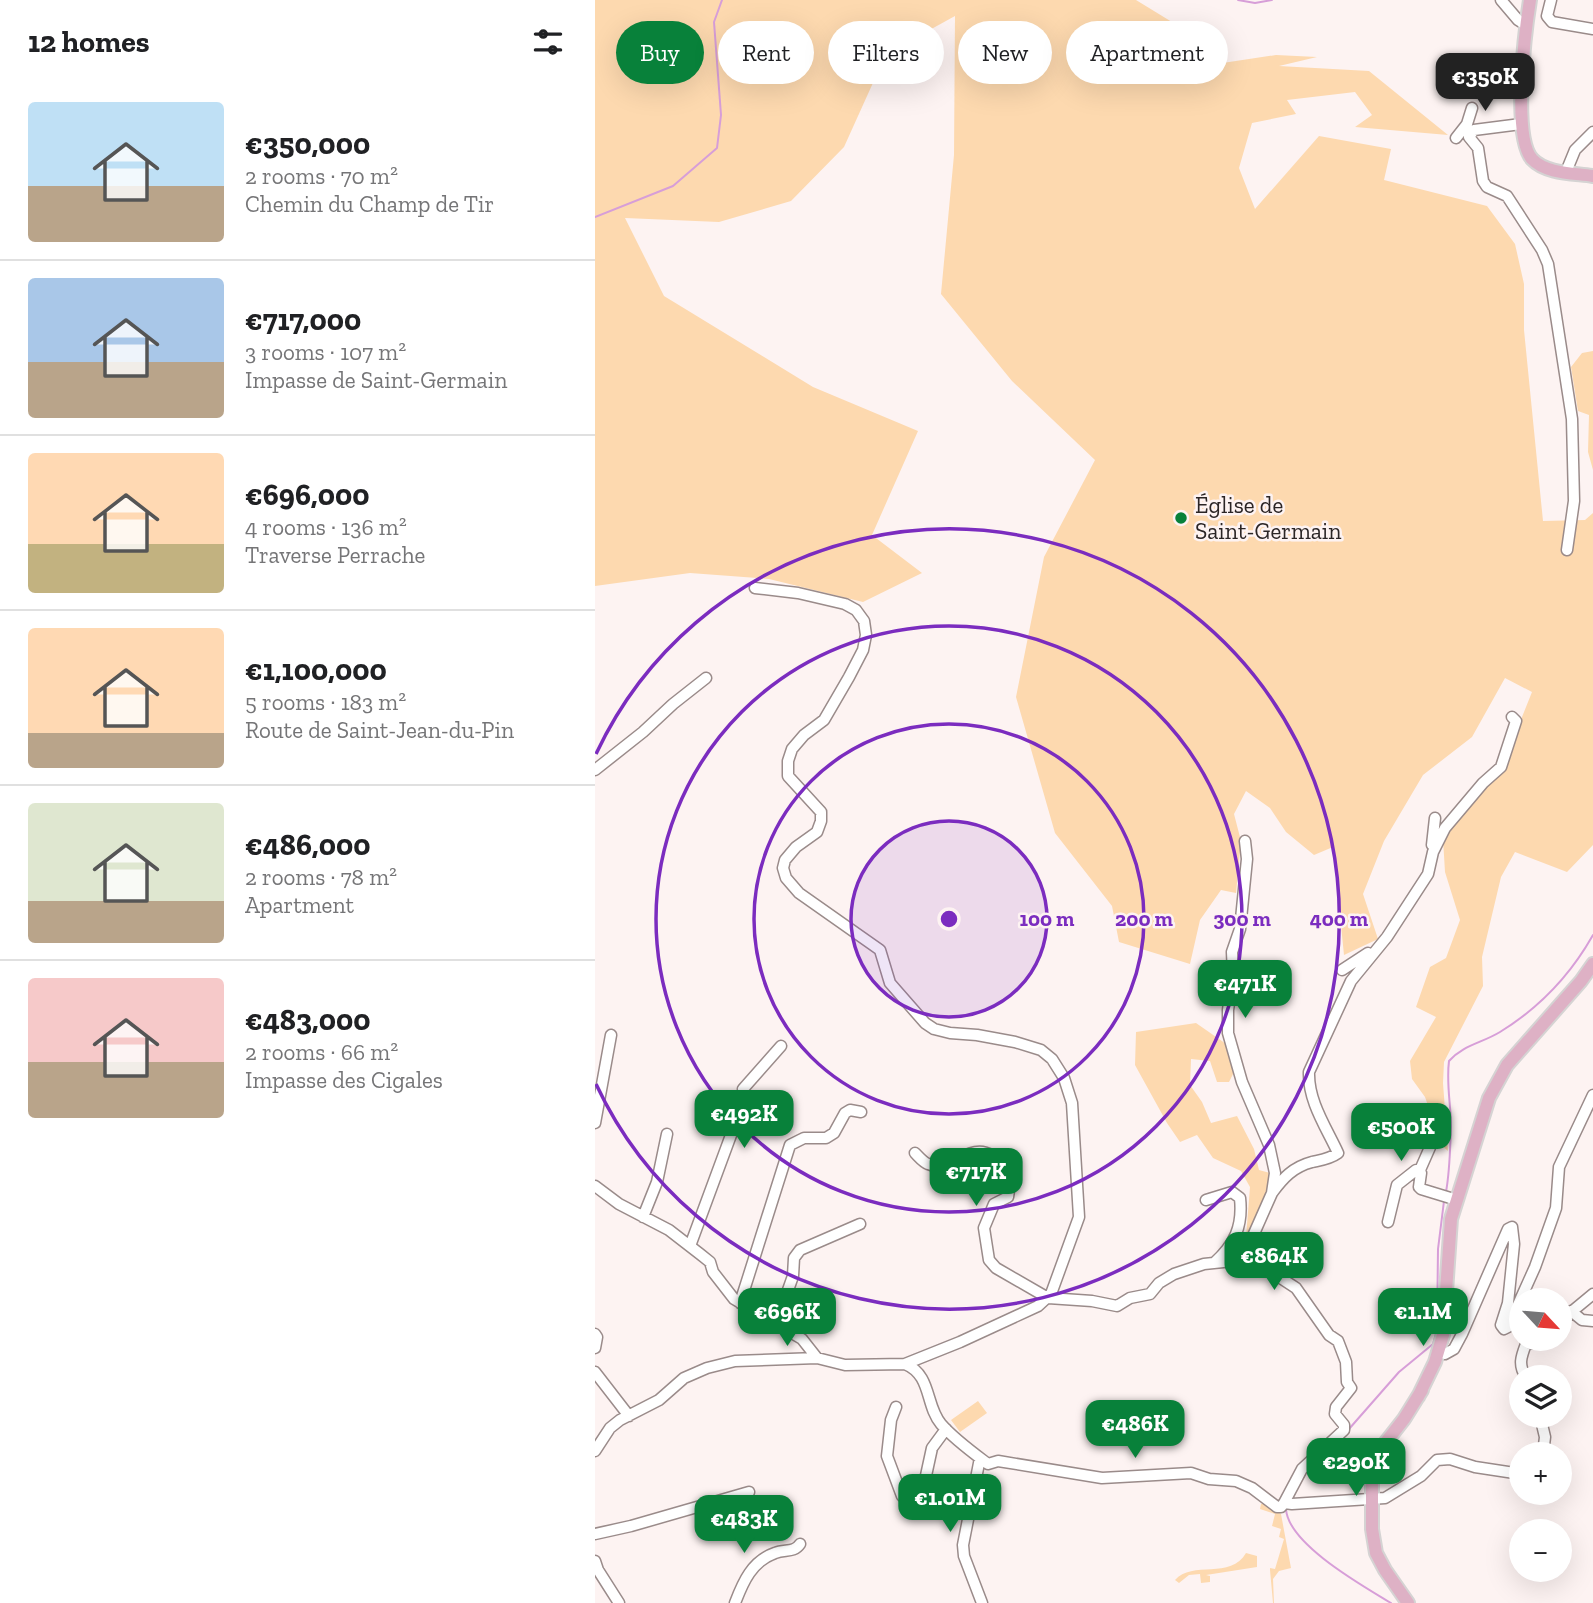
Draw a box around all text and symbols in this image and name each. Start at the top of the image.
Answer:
chip: Buy [616,21,704,84]
chip: Rent [718,21,814,84]
chip: Filters [828,21,944,84]
chip: New [958,21,1052,84]
chip: Apartment [1066,21,1228,84]
icon: filters [529,23,567,61]
text: 12 homes [28,24,150,60]
pin: €350K [1436,54,1534,113]
text: €350K [1452,62,1518,90]
text: €350,000 [245,126,370,162]
icon: home [84,130,168,214]
text: 2 rooms · 70 m² [245,162,398,190]
text: Chemin du Champ de Tir [245,190,494,218]
text: €717,000 [245,302,361,338]
icon: home [84,306,168,390]
text: 3 rooms · 107 m² [245,338,406,366]
text: Impasse de Saint-Germain [245,366,507,394]
text: €696,000 [245,477,369,513]
icon: home [84,481,168,565]
place label: Église de Saint-Germain [1195,491,1341,545]
marker: Église de Saint-Germain [1173,510,1189,526]
text: 4 rooms · 136 m² [245,513,407,541]
text: Traverse Perrache [245,541,425,569]
text: €1,100,000 [245,652,387,688]
icon: home [84,656,168,740]
text: 5 rooms · 183 m² [245,688,406,716]
text: Route de Saint-Jean-du-Pin [245,716,514,744]
text: €486,000 [245,827,371,863]
icon: home [84,831,168,915]
text: 2 rooms · 78 m² [245,863,397,891]
text: Apartment [245,891,354,919]
text: 100 m [1020,906,1075,931]
text: 200 m [1115,906,1173,931]
text: 300 m [1213,906,1271,931]
text: 400 m [1310,906,1369,931]
centre of rings [937,907,961,931]
pin: €471K [1196,960,1294,1020]
text: €471K [1214,969,1276,997]
text: €483,000 [245,1002,371,1038]
icon: home [84,1006,168,1090]
text: 2 rooms · 66 m² [245,1038,398,1066]
text: Impasse des Cigales [245,1066,443,1094]
pin: €492K [695,1090,793,1150]
text: €492K [711,1099,777,1127]
pin: €500K [1352,1104,1450,1163]
text: €500K [1367,1112,1435,1140]
pin: €717K [927,1148,1025,1208]
text: €717K [946,1157,1006,1185]
pin: €864K [1225,1232,1323,1292]
text: €864K [1241,1241,1307,1269]
pin: €696K [738,1288,836,1348]
pin: €1.1M [1374,1288,1472,1348]
north arrow [1509,1288,1571,1351]
map controls [1509,1288,1572,1582]
text: €696K [754,1297,820,1325]
text: €1.1M [1394,1297,1452,1325]
button: layers [1509,1365,1572,1428]
pin: €486K [1086,1400,1184,1460]
text: €486K [1102,1409,1168,1437]
pin: €290K [1307,1438,1405,1498]
button: + [1509,1442,1572,1505]
text: €290K [1322,1447,1390,1475]
pin: €1.01M [893,1474,1007,1534]
text: €1.01M [914,1483,986,1511]
pin: €483K [695,1496,793,1555]
text: €483K [711,1504,777,1532]
button: − [1509,1519,1572,1582]

